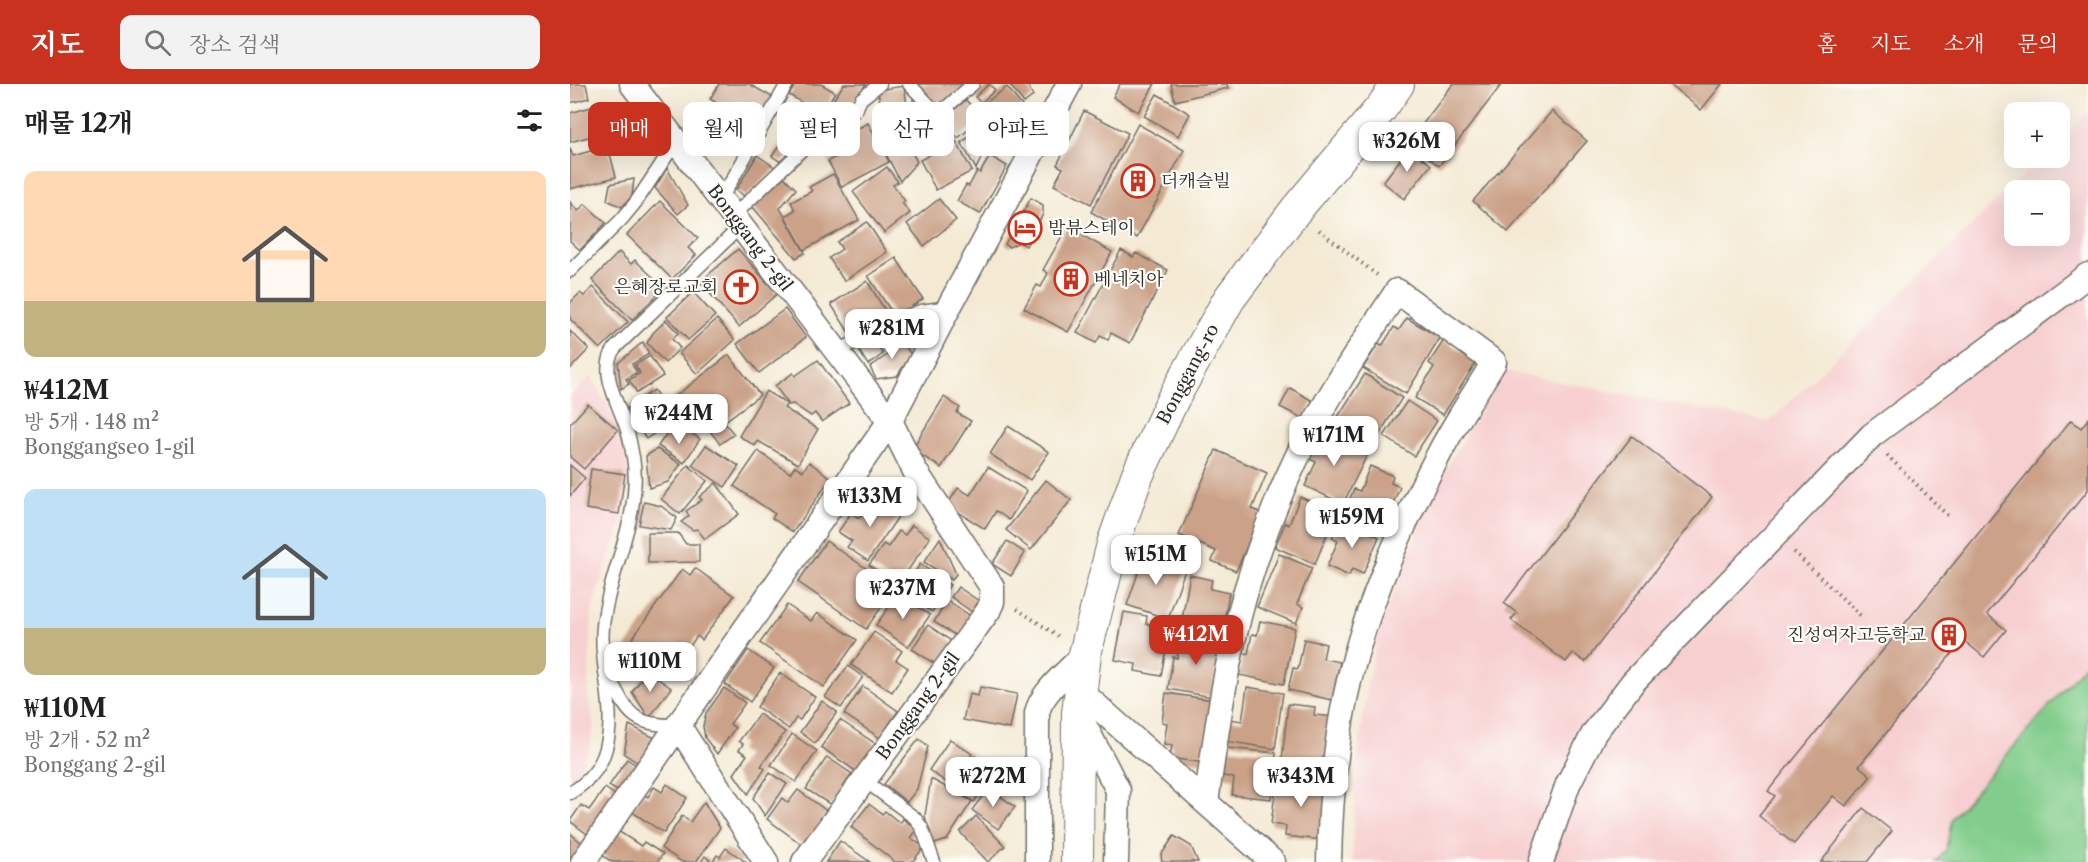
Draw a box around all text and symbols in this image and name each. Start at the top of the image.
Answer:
search box [120,15,540,69]
icon: search [141,26,174,59]
text: 지도 [30,27,84,61]
text: 장소 검색 [189,31,280,58]
text: 홈 [1817,31,1837,56]
text: 지도 [1870,31,1911,56]
text: 소개 [1944,31,1984,56]
text: 문의 [2017,31,2058,56]
chip: 매매 [588,102,671,156]
chip: 월세 [683,102,765,156]
chip: 필터 [777,102,860,156]
chip: 신규 [872,102,954,156]
chip: 아파트 [966,102,1069,156]
map controls [2004,102,2070,246]
button: + [2004,102,2070,168]
icon: filters [513,104,546,137]
text: 매물 12개 [24,107,133,139]
pin: ₩326M [1365,122,1449,173]
text: ₩326M [1373,129,1441,153]
building icon: 더캐슬빌 [1120,163,1156,199]
place label: 더캐슬빌 [1161,170,1231,192]
street label: Bonggang 2-gil [703,180,797,296]
button: − [2004,180,2070,246]
icon: home [231,210,339,318]
hotel icon: 밤뷰스테이 [1007,210,1043,246]
place label: 밤뷰스테이 [1048,217,1135,239]
building icon: 베네치아 [1053,261,1089,297]
place label: 베네치아 [1094,268,1164,290]
church icon: 은혜장로교회 [723,269,759,305]
place label: 은혜장로교회 [614,276,718,298]
pin: ₩281M [850,309,934,360]
text: ₩281M [859,316,925,340]
street label: Bonggang-ro [1152,320,1224,428]
text: ₩412M [24,374,109,406]
pin: ₩244M [637,394,721,445]
text: ₩244M [645,401,713,425]
text: 방 5개 · 148 m² [24,410,159,434]
pin: ₩171M [1292,416,1376,467]
text: ₩171M [1303,423,1365,447]
text: Bonggangseo 1-gil [24,435,195,459]
pin: ₩133M [828,477,912,528]
text: ₩133M [838,484,902,508]
pin: ₩159M [1310,498,1394,549]
text: ₩159M [1320,505,1384,529]
icon: home [231,528,339,636]
pin: ₩151M [1114,535,1198,586]
text: ₩151M [1125,542,1187,566]
pin: ₩237M [861,569,945,620]
text: ₩237M [870,576,936,600]
pin: ₩412M [1154,615,1238,666]
building icon: 진성여자고등학교 [1931,617,1967,653]
text: ₩412M [1163,622,1229,646]
place label: 진성여자고등학교 [1787,624,1927,646]
pin: ₩110M [608,642,692,693]
street label: Bonggang 2-gil [872,648,964,764]
text: ₩110M [618,649,682,673]
text: ₩110M [24,692,107,724]
text: 방 2개 · 52 m² [24,728,150,752]
text: Bonggang 2-gil [24,753,166,777]
pin: ₩272M [951,757,1035,808]
pin: ₩343M [1259,757,1343,808]
text: ₩272M [959,764,1027,788]
text: ₩343M [1267,764,1335,788]

